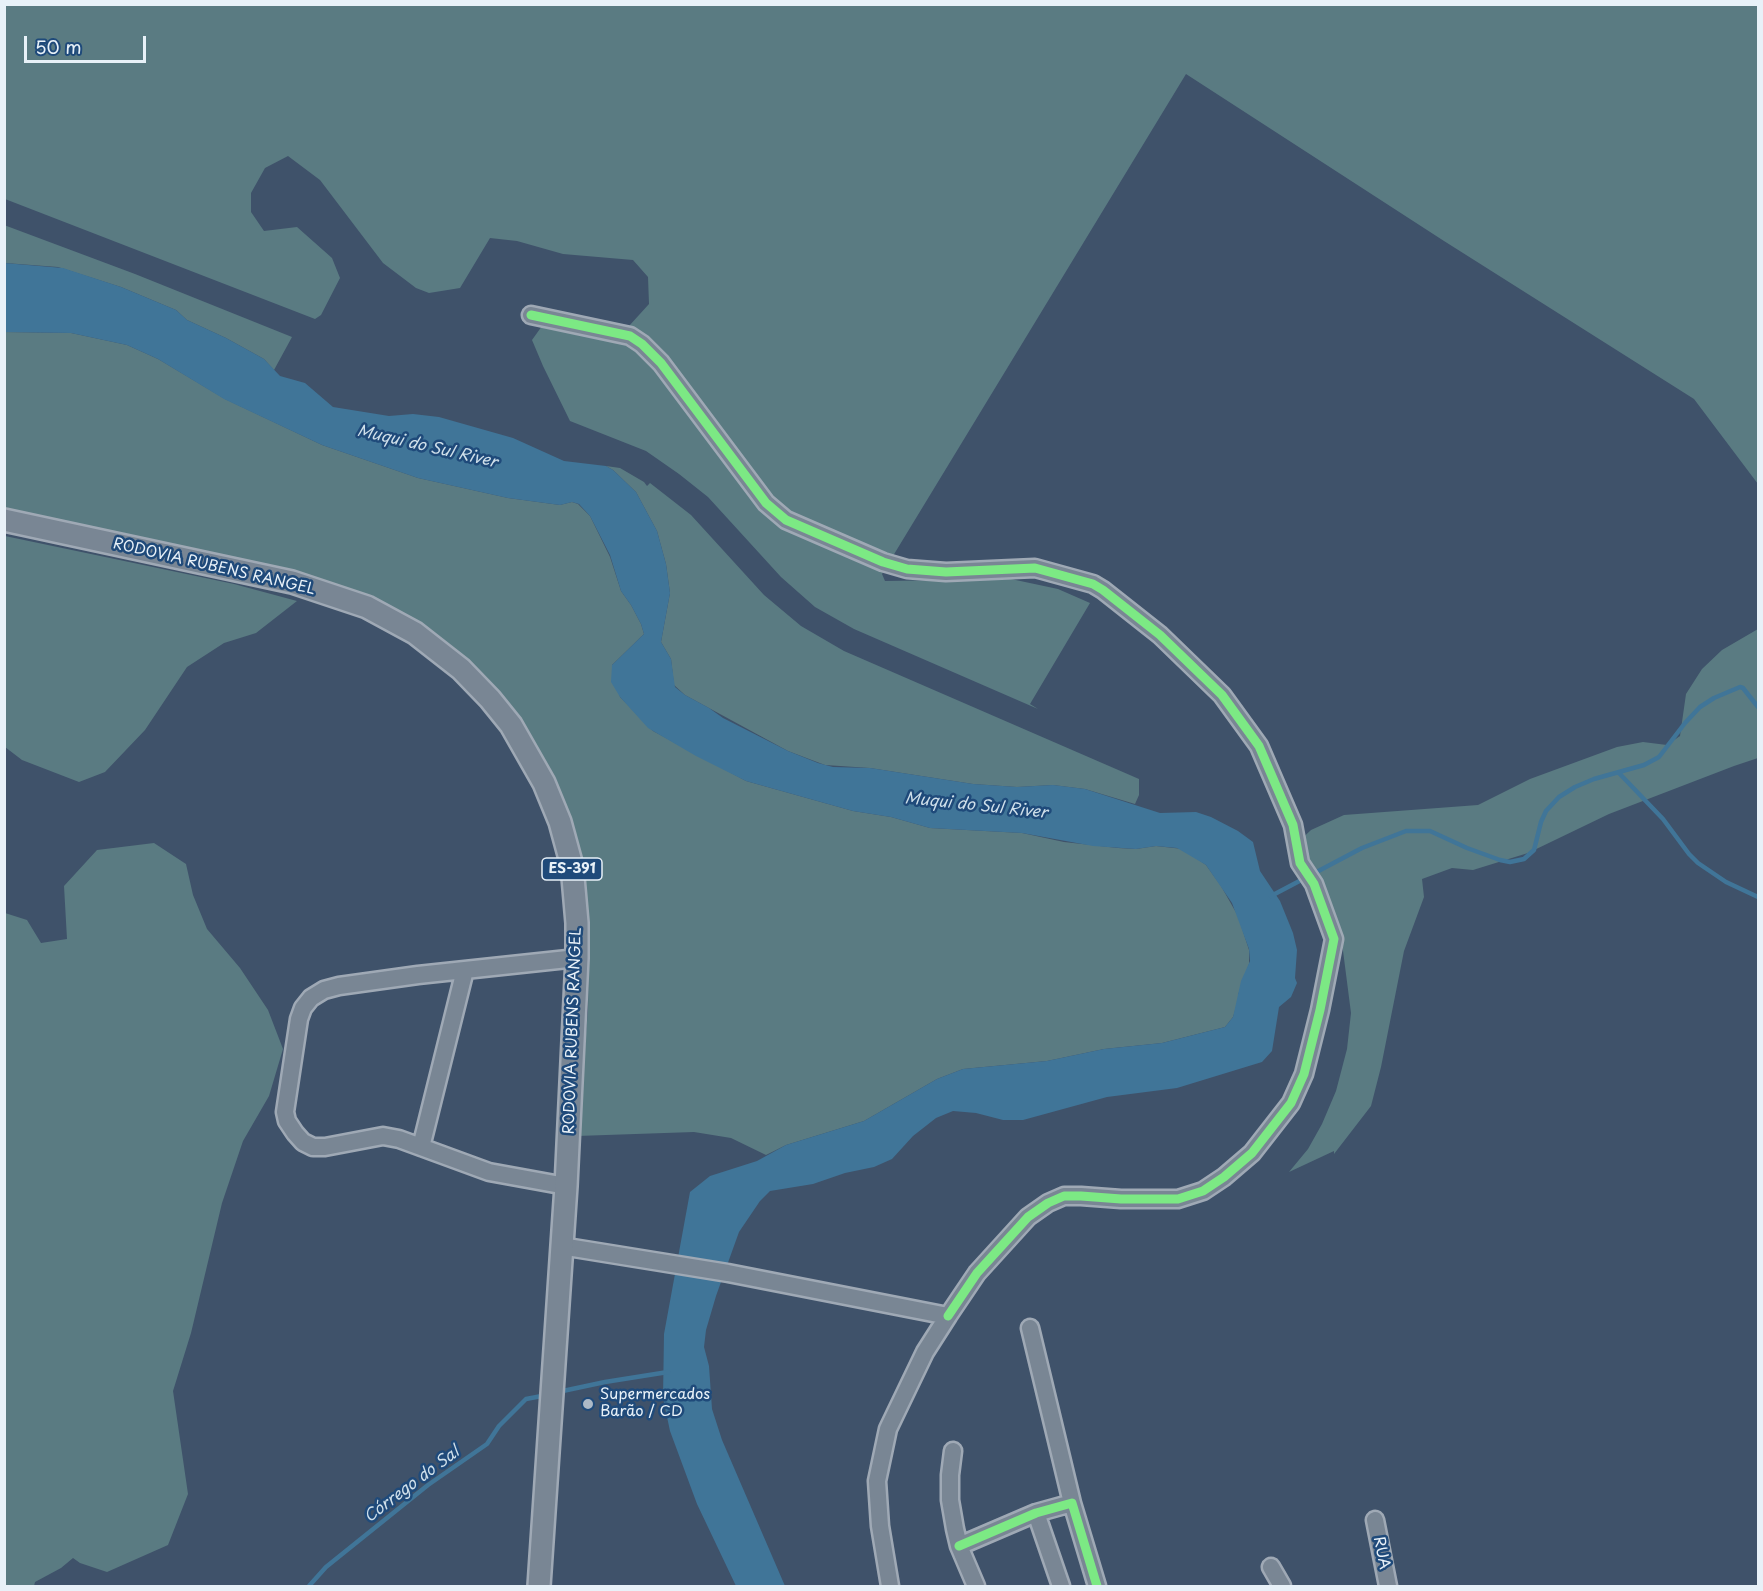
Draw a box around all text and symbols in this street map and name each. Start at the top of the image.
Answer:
scale bar [27,24,148,62]
text: 50 m [35,33,82,60]
water label: Muqui do Sul River [355,422,499,472]
street label: RODOVIA RUBENS RANGEL [111,535,317,599]
water label: Muqui do Sul River [904,789,1048,823]
road number: ES-391 [542,858,602,880]
street label: RODOVIA RUBENS RANGEL [560,927,586,1135]
place label: Supermercados Barão / CD [600,1386,710,1421]
marker: Supermercados Barão / CD [581,1397,595,1411]
water label: Córrego do Sal [360,1443,464,1527]
street label: RUA [1369,1535,1393,1571]

